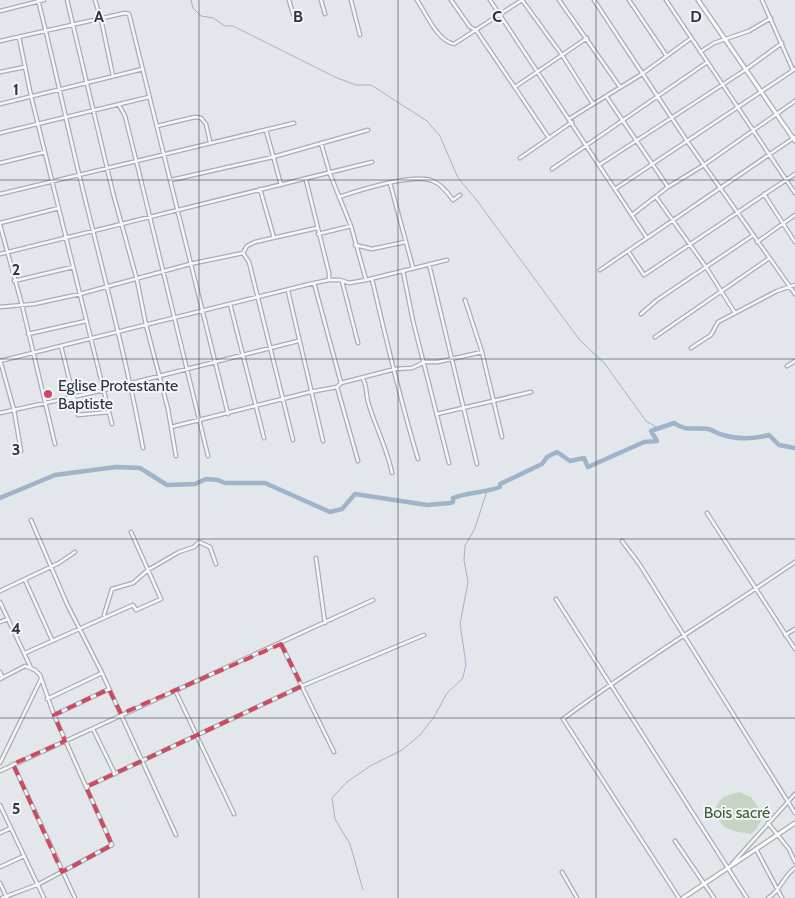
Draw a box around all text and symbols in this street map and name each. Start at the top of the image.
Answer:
text: A [94,7,104,26]
text: B [293,7,303,26]
text: C [492,7,502,26]
text: D [690,7,702,26]
text: 1 [13,80,19,99]
text: 2 [12,260,20,279]
place label: Eglise Protestante Baptiste [58,376,178,413]
marker: Eglise Protestante Baptiste [42,388,54,400]
text: 3 [12,440,20,459]
text: 4 [11,619,21,638]
text: 5 [12,799,20,818]
park label: Bois sacré [704,803,770,822]

